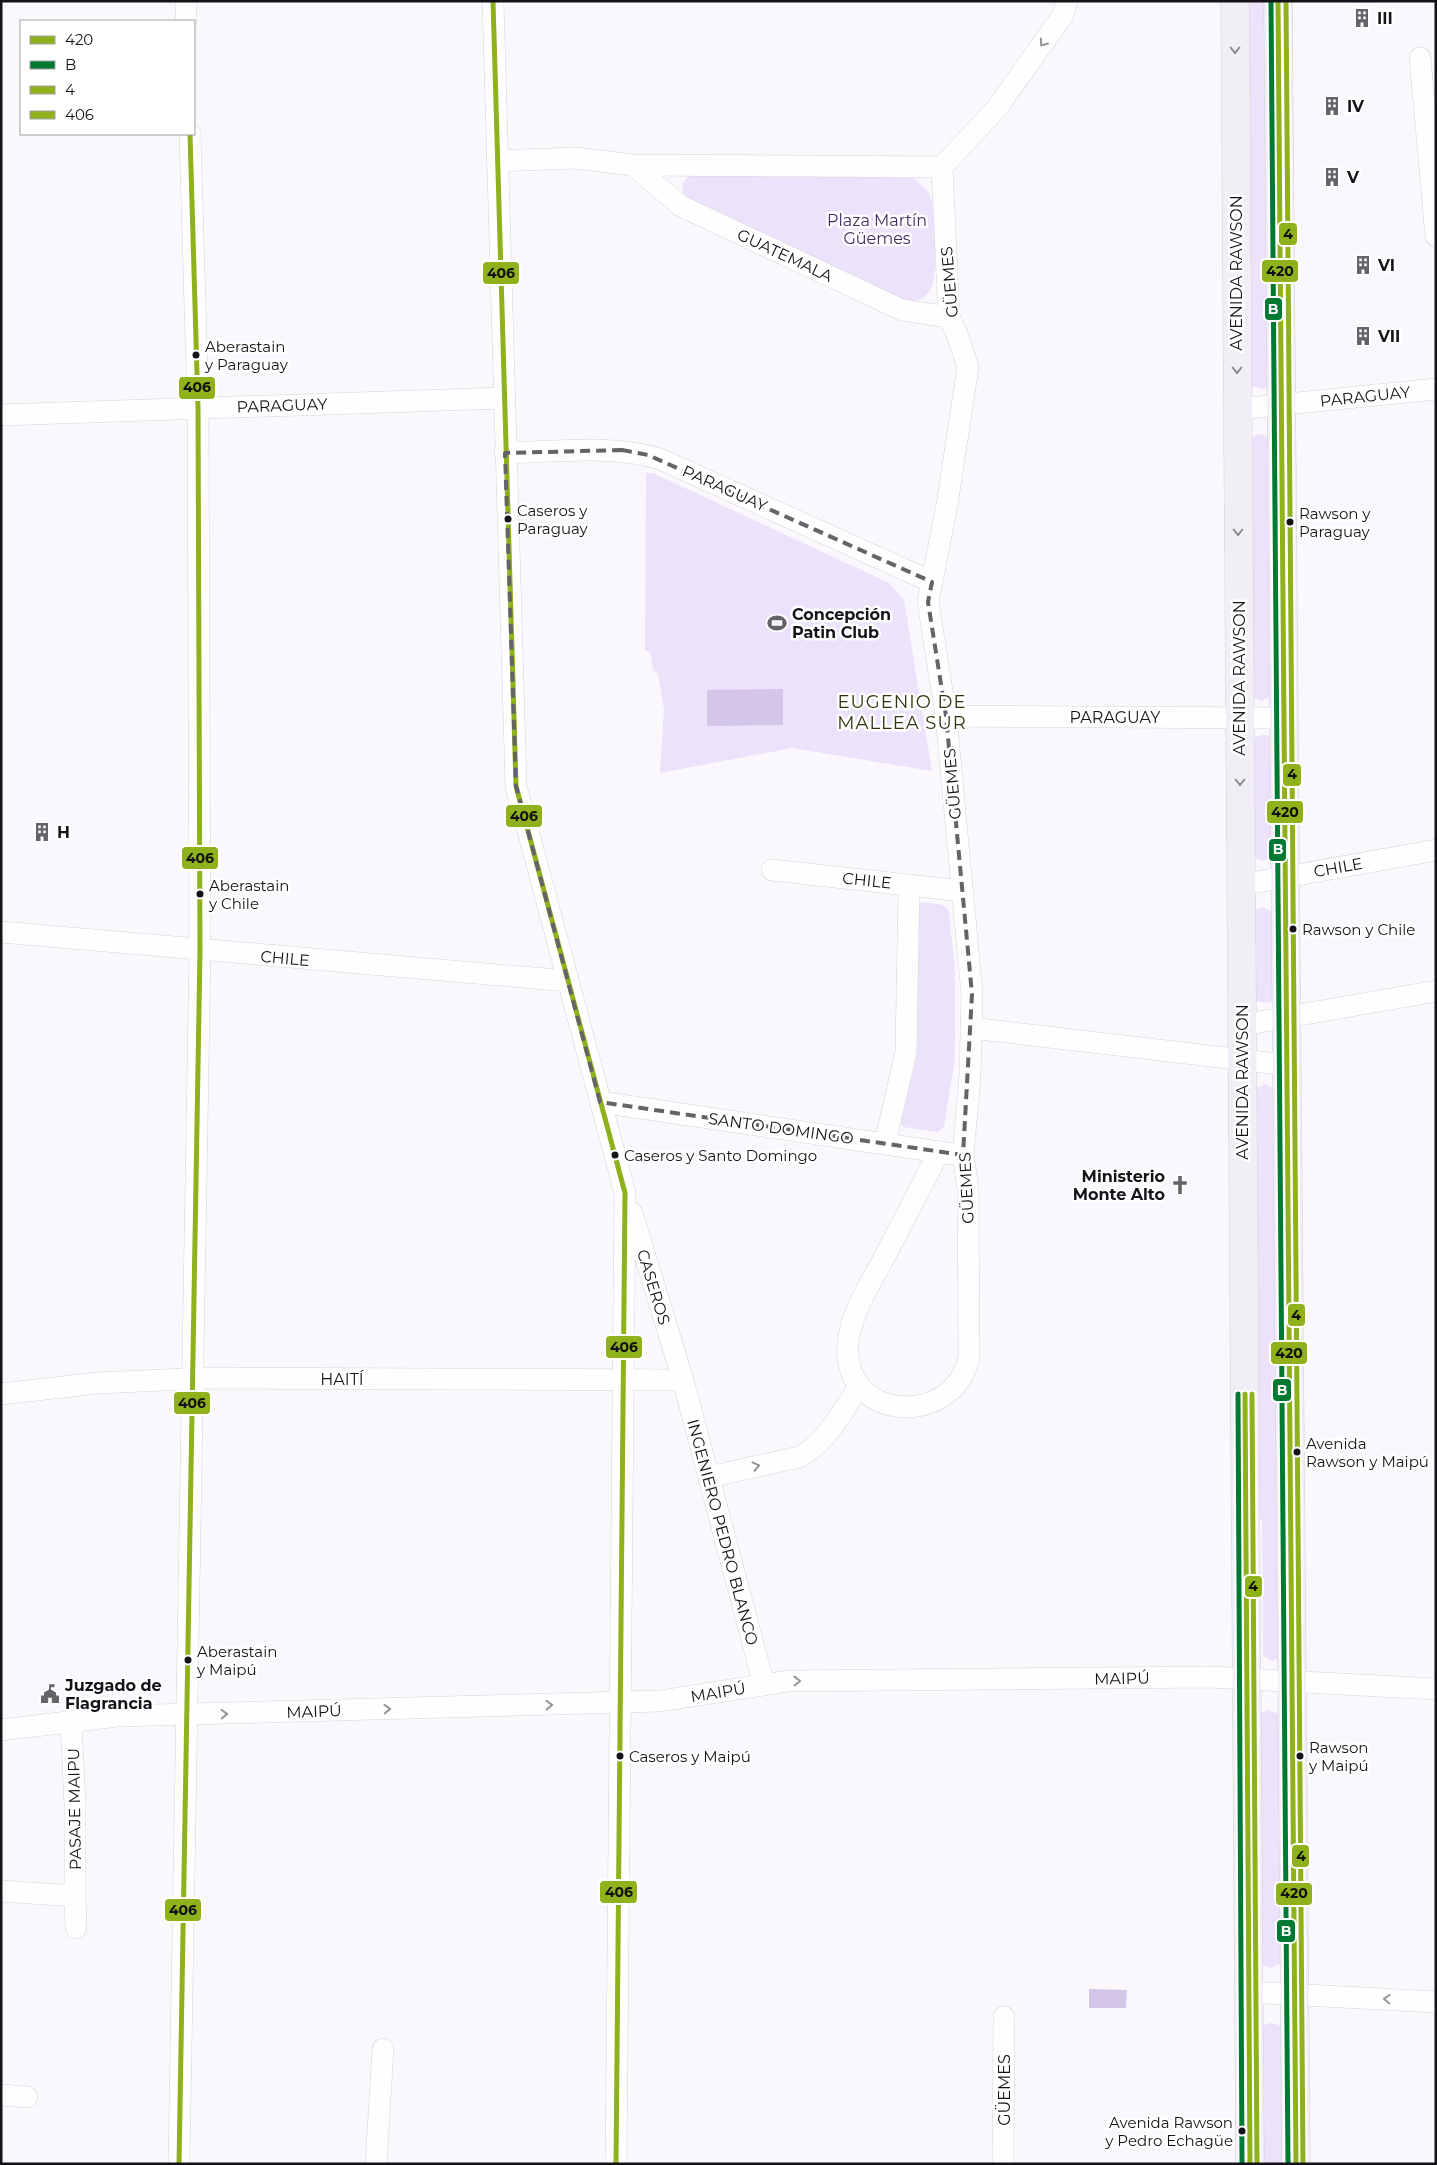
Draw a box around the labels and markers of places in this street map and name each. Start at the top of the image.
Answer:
building icon: III [1351,7,1373,29]
place label: III [1377,9,1393,28]
building icon: IV [1321,95,1343,117]
place label: IV [1347,97,1365,116]
building icon: V [1321,166,1343,188]
place label: V [1346,168,1360,187]
building icon: VI [1352,254,1374,276]
place label: VI [1377,256,1395,275]
building icon: VII [1352,325,1374,347]
place label: VII [1377,327,1400,346]
place label: Aberastain y Paraguay [204,337,289,374]
marker: Aberastain y Paraguay [191,350,201,360]
place label: Caseros y Paraguay [517,501,589,538]
place label: Rawson y Paraguay [1299,504,1371,541]
marker: Caseros y Paraguay [503,514,513,524]
marker: Rawson y Paraguay [1285,517,1295,527]
place label: Concepción Patin Club [792,605,891,642]
sports icon: Concepción Patin Club [766,612,788,634]
building icon: H [31,821,53,843]
place label: H [57,823,70,842]
place label: Aberastain y Chile [208,876,289,913]
marker: Aberastain y Chile [195,889,205,899]
place label: Rawson y Chile [1302,920,1415,939]
marker: Rawson y Chile [1288,924,1298,934]
place label: Caseros y Santo Domingo [624,1146,817,1165]
marker: Caseros y Santo Domingo [610,1150,620,1160]
place label: Ministerio Monte Alto [1073,1167,1165,1204]
church icon: Ministerio Monte Alto [1169,1174,1191,1196]
place label: Avenida Rawson y Maipú [1306,1434,1429,1471]
marker: Avenida Rawson y Maipú [1292,1447,1302,1457]
place label: Aberastain y Maipú [196,1642,277,1679]
marker: Aberastain y Maipú [183,1655,193,1665]
place label: Juzgado de Flagrancia [64,1676,162,1713]
public building icon: Juzgado de Flagrancia [39,1683,61,1705]
place label: Rawson y Maipú [1308,1738,1369,1775]
place label: Caseros y Maipú [629,1747,751,1766]
marker: Caseros y Maipú [615,1751,625,1761]
marker: Rawson y Maipú [1295,1751,1305,1761]
place label: Avenida Rawson y Pedro Echagüe [1104,2113,1233,2150]
marker: Avenida Rawson y Pedro Echagüe [1237,2126,1247,2136]

